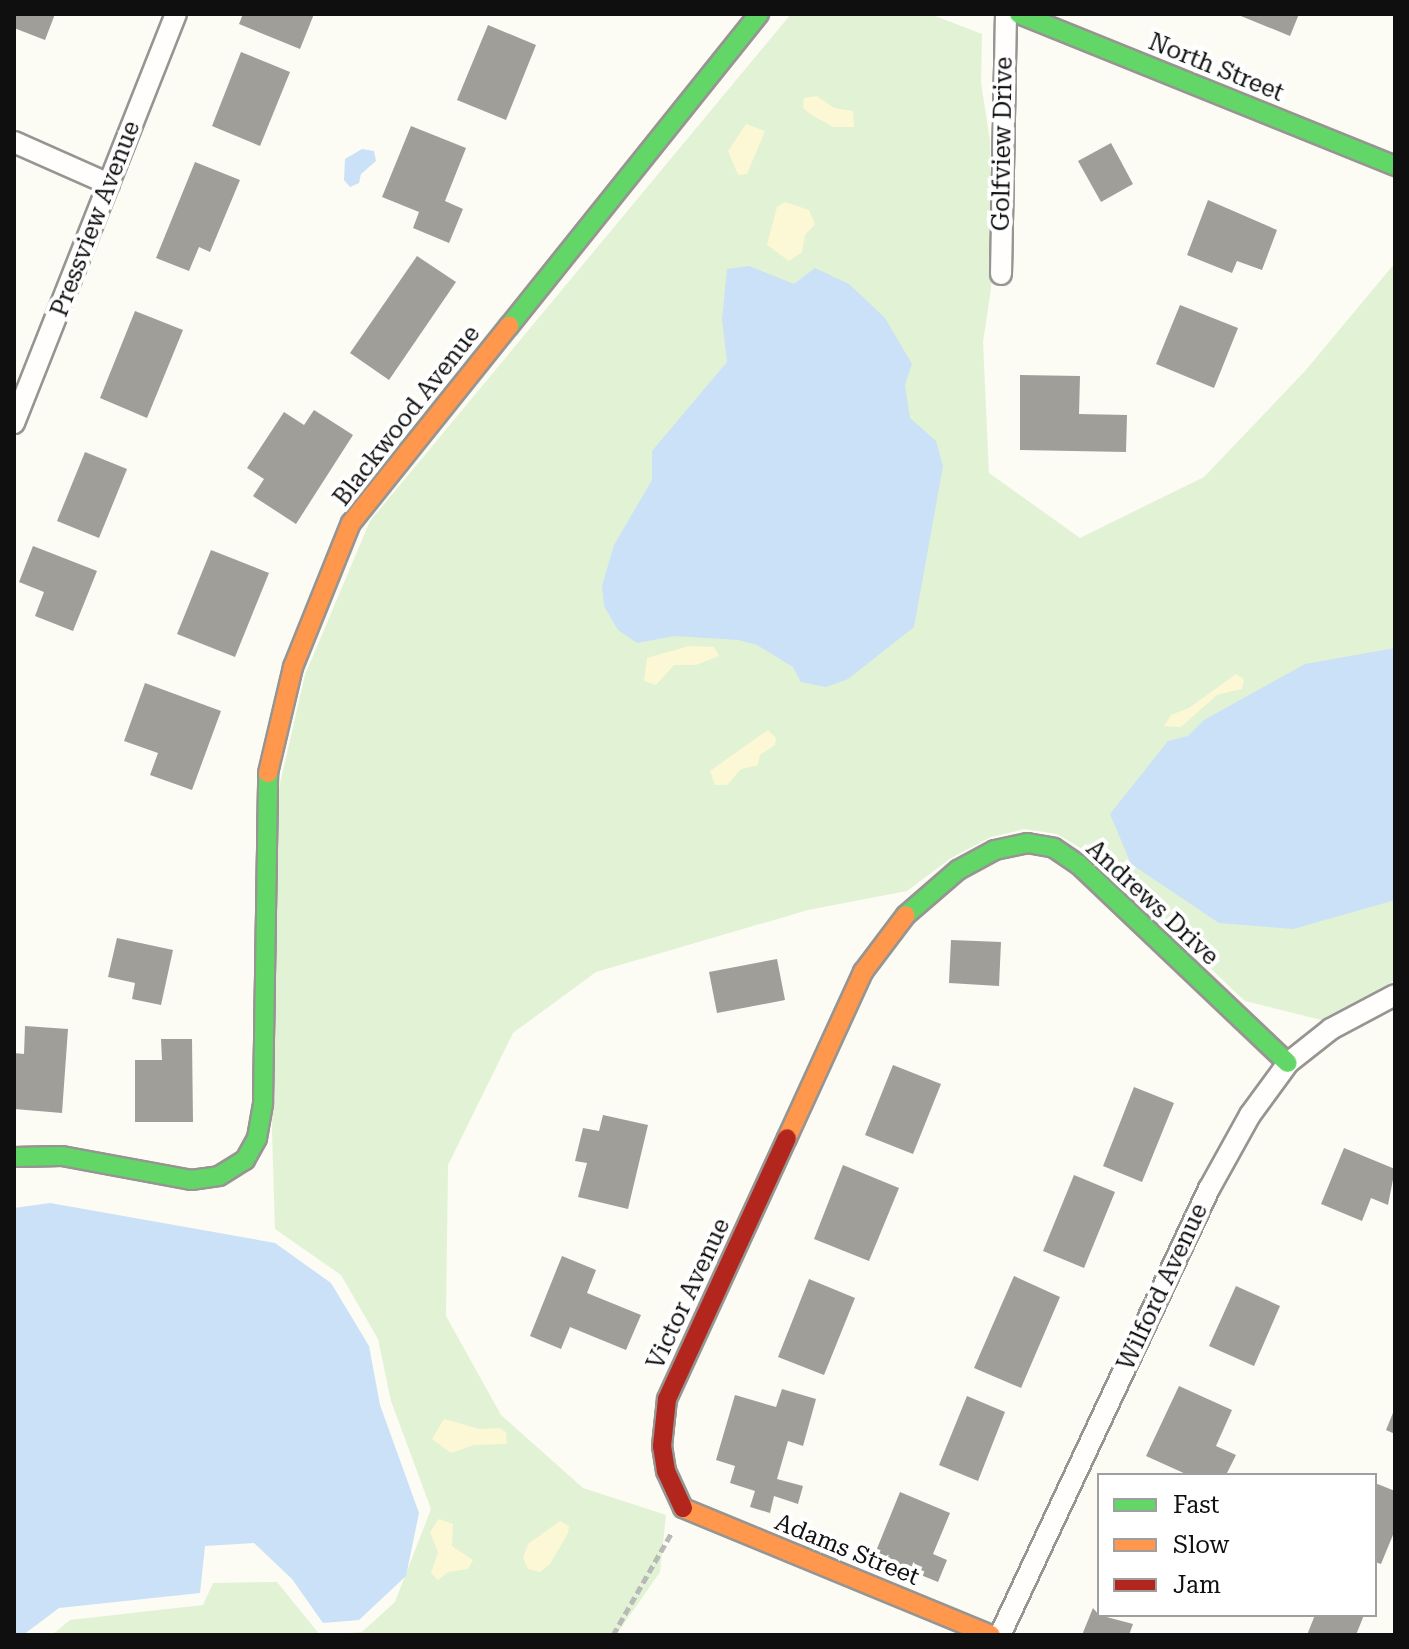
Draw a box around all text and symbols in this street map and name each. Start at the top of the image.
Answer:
street label: North Street [1144,28,1288,108]
street label: Golfview Drive [987,57,1019,231]
street label: Pressview Avenue [45,117,147,321]
street label: Blackwood Avenue [328,320,486,512]
street label: Andrews Drive [1080,834,1224,972]
street label: Wilford Avenue [1112,1199,1214,1375]
street label: Victor Avenue [641,1214,737,1374]
legend [1097,1473,1377,1617]
text: Fast [1173,1491,1220,1519]
street label: Adams Street [771,1508,923,1592]
text: Slow [1173,1531,1229,1559]
text: Jam [1173,1571,1221,1599]

